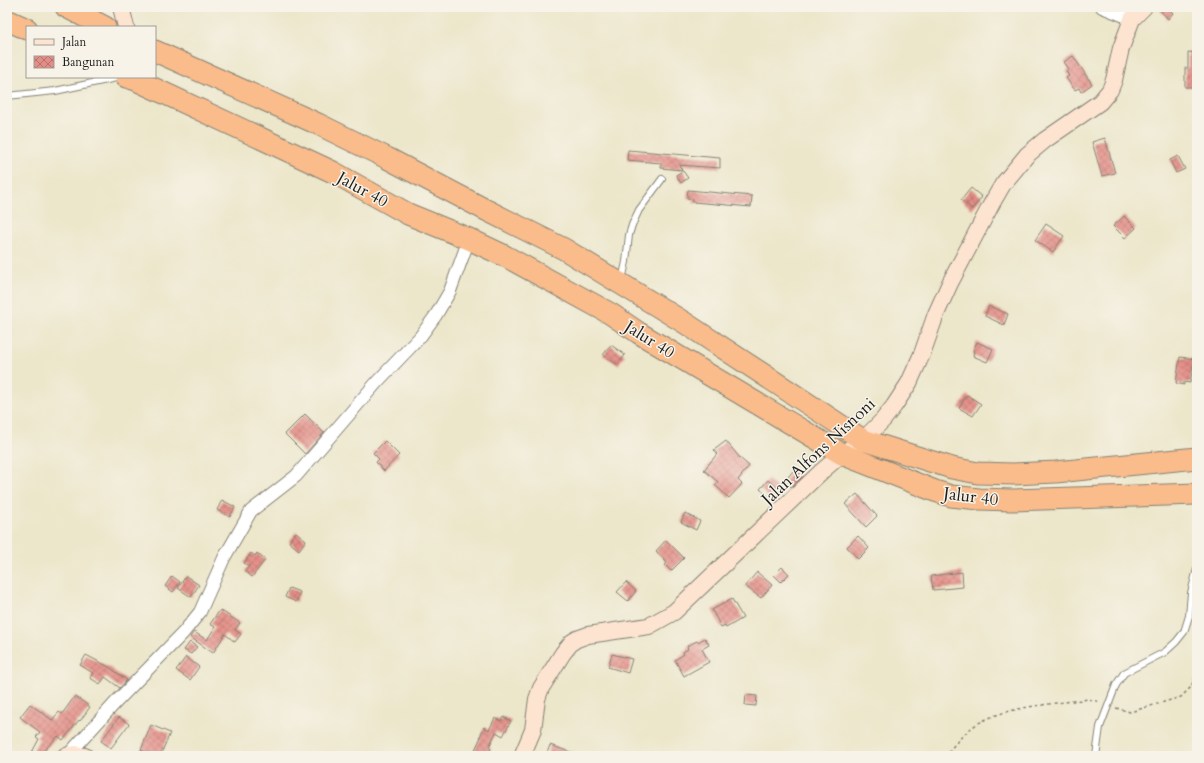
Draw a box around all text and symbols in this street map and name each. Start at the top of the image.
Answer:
legend [26,26,156,78]
text: Jalan [60,34,86,50]
text: Bangunan [62,54,114,70]
street label: Jalur 40 [331,165,393,213]
street label: Jalur 40 [618,314,679,364]
street label: Jalan Alfons Nisnoni [754,392,880,512]
street label: Jalur 40 [939,481,1000,511]

